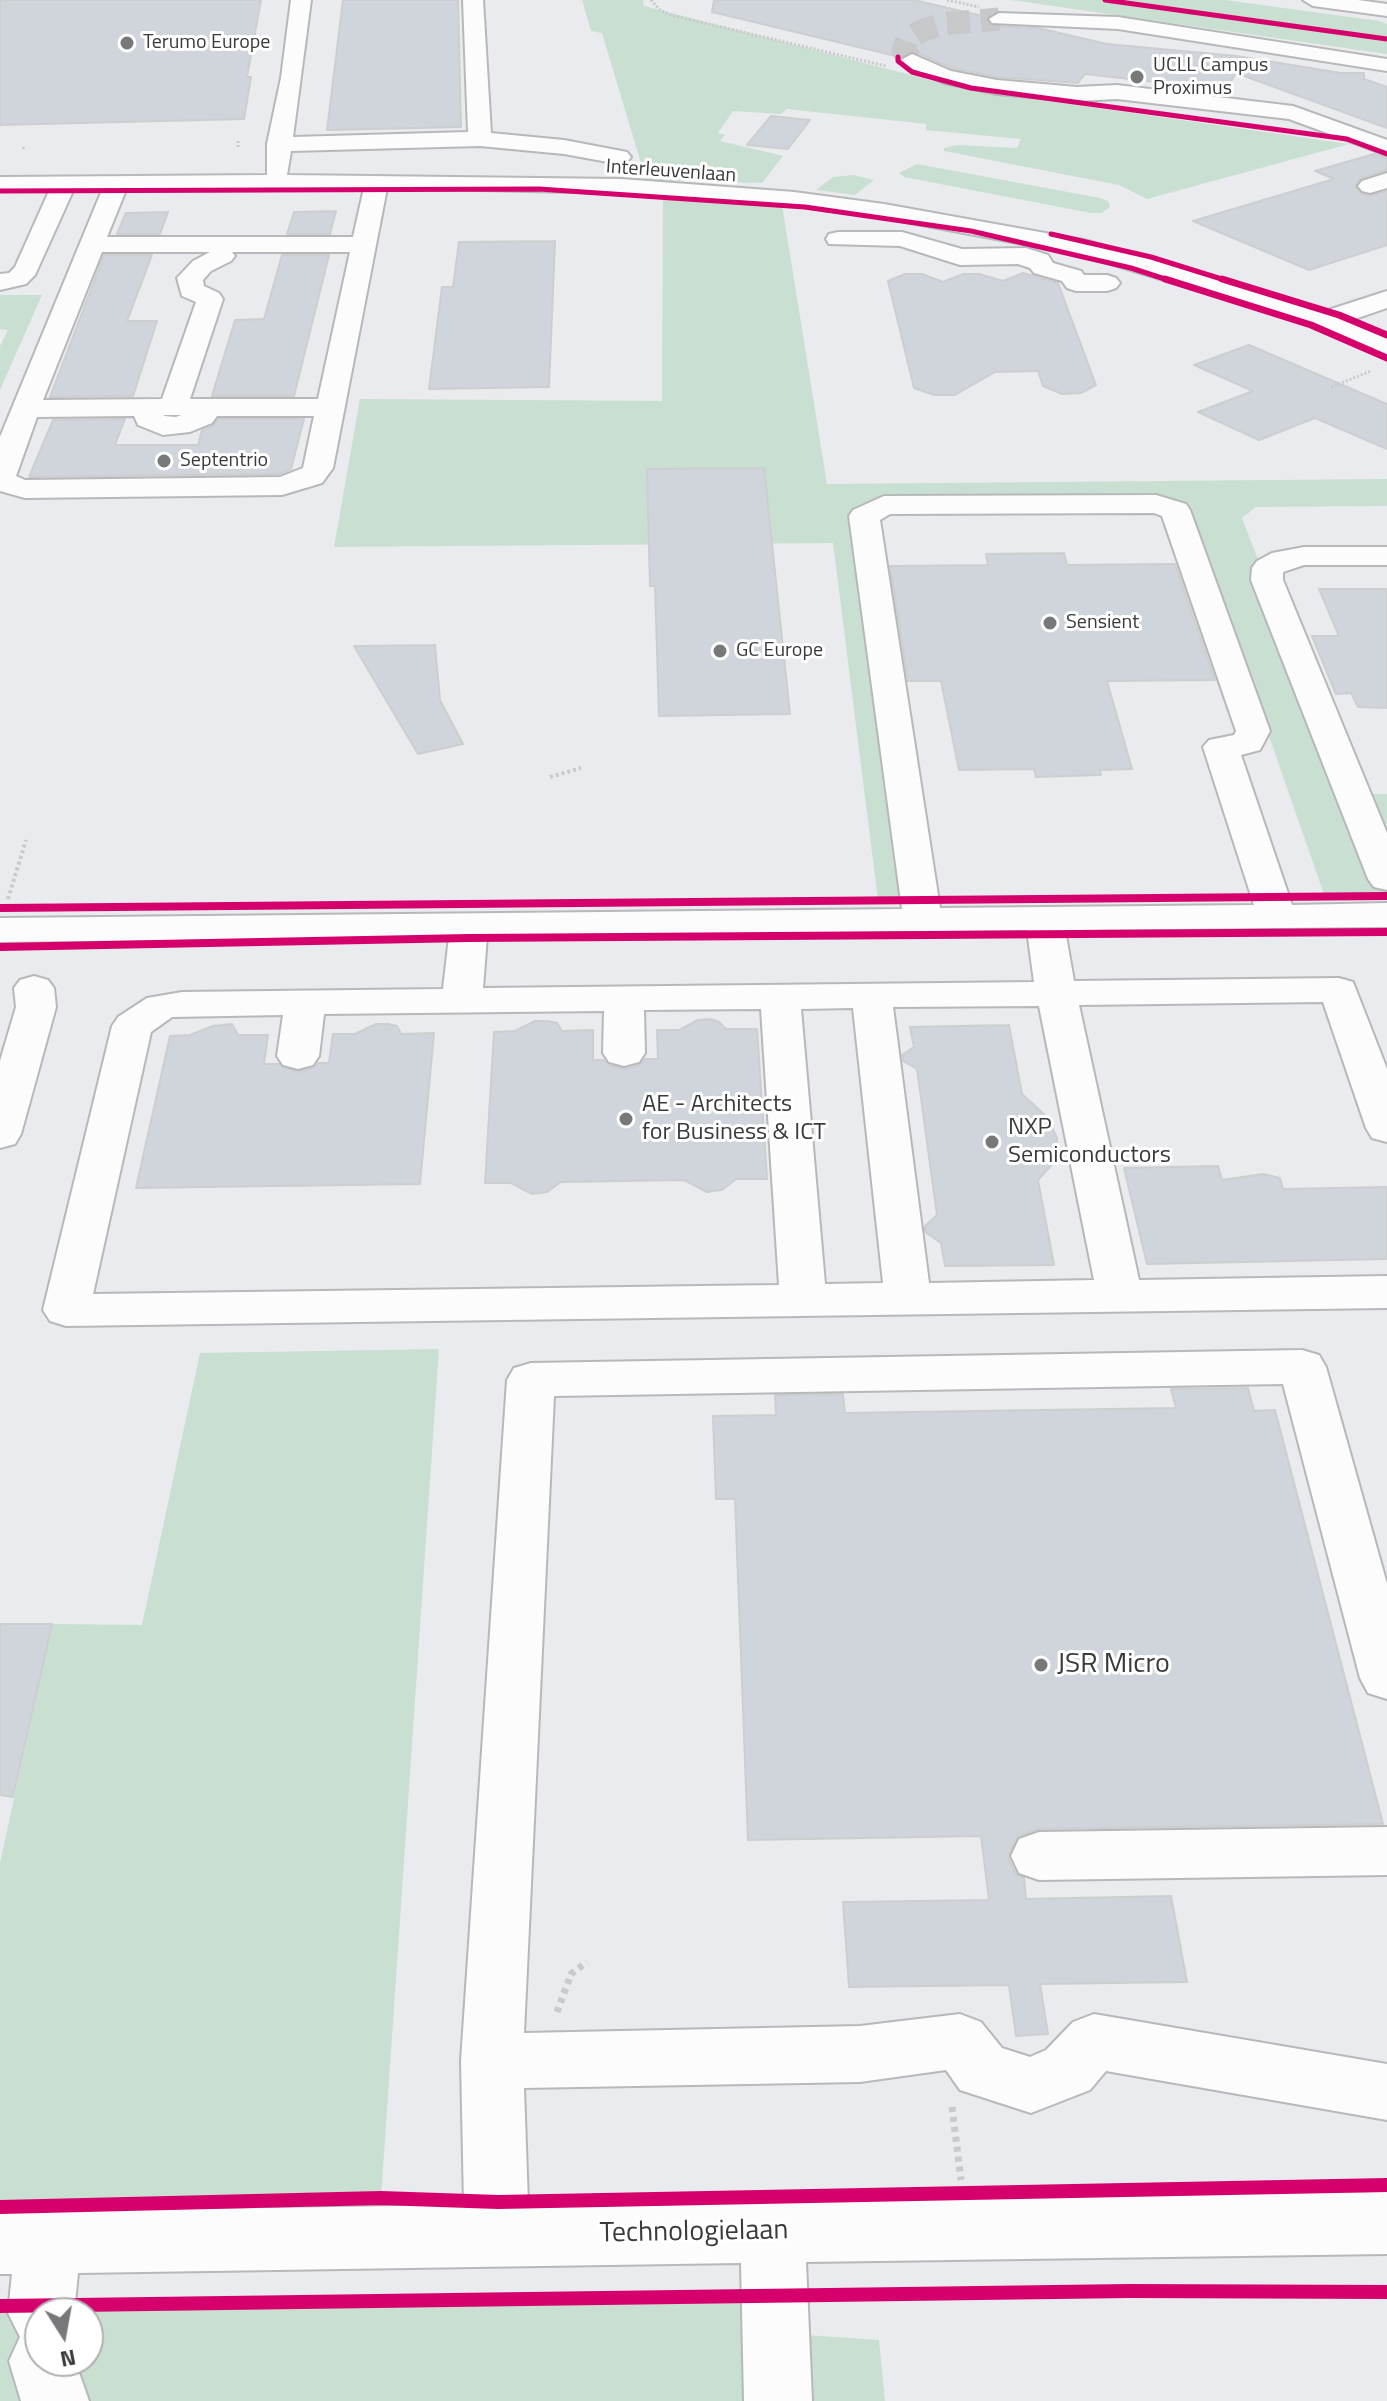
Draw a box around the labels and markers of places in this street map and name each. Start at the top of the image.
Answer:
place label: Terumo Europe [143,31,270,55]
marker: Terumo Europe [118,34,136,52]
place label: UCLL Campus Proximus [1153,54,1268,101]
marker: UCLL Campus Proximus [1128,68,1146,86]
place label: Septentrio [180,449,268,473]
marker: Septentrio [155,452,173,470]
place label: Sensient [1066,611,1139,635]
marker: Sensient [1041,614,1059,632]
place label: GC Europe [736,639,823,663]
marker: GC Europe [711,642,729,660]
place label: AE - Architects for Business & ICT [642,1091,826,1147]
marker: AE - Architects for Business & ICT [617,1110,635,1128]
place label: NXP Semiconductors [1008,1114,1171,1170]
marker: NXP Semiconductors [983,1133,1001,1151]
place label: JSR Micro [1057,1648,1170,1682]
marker: JSR Micro [1032,1656,1050,1674]

